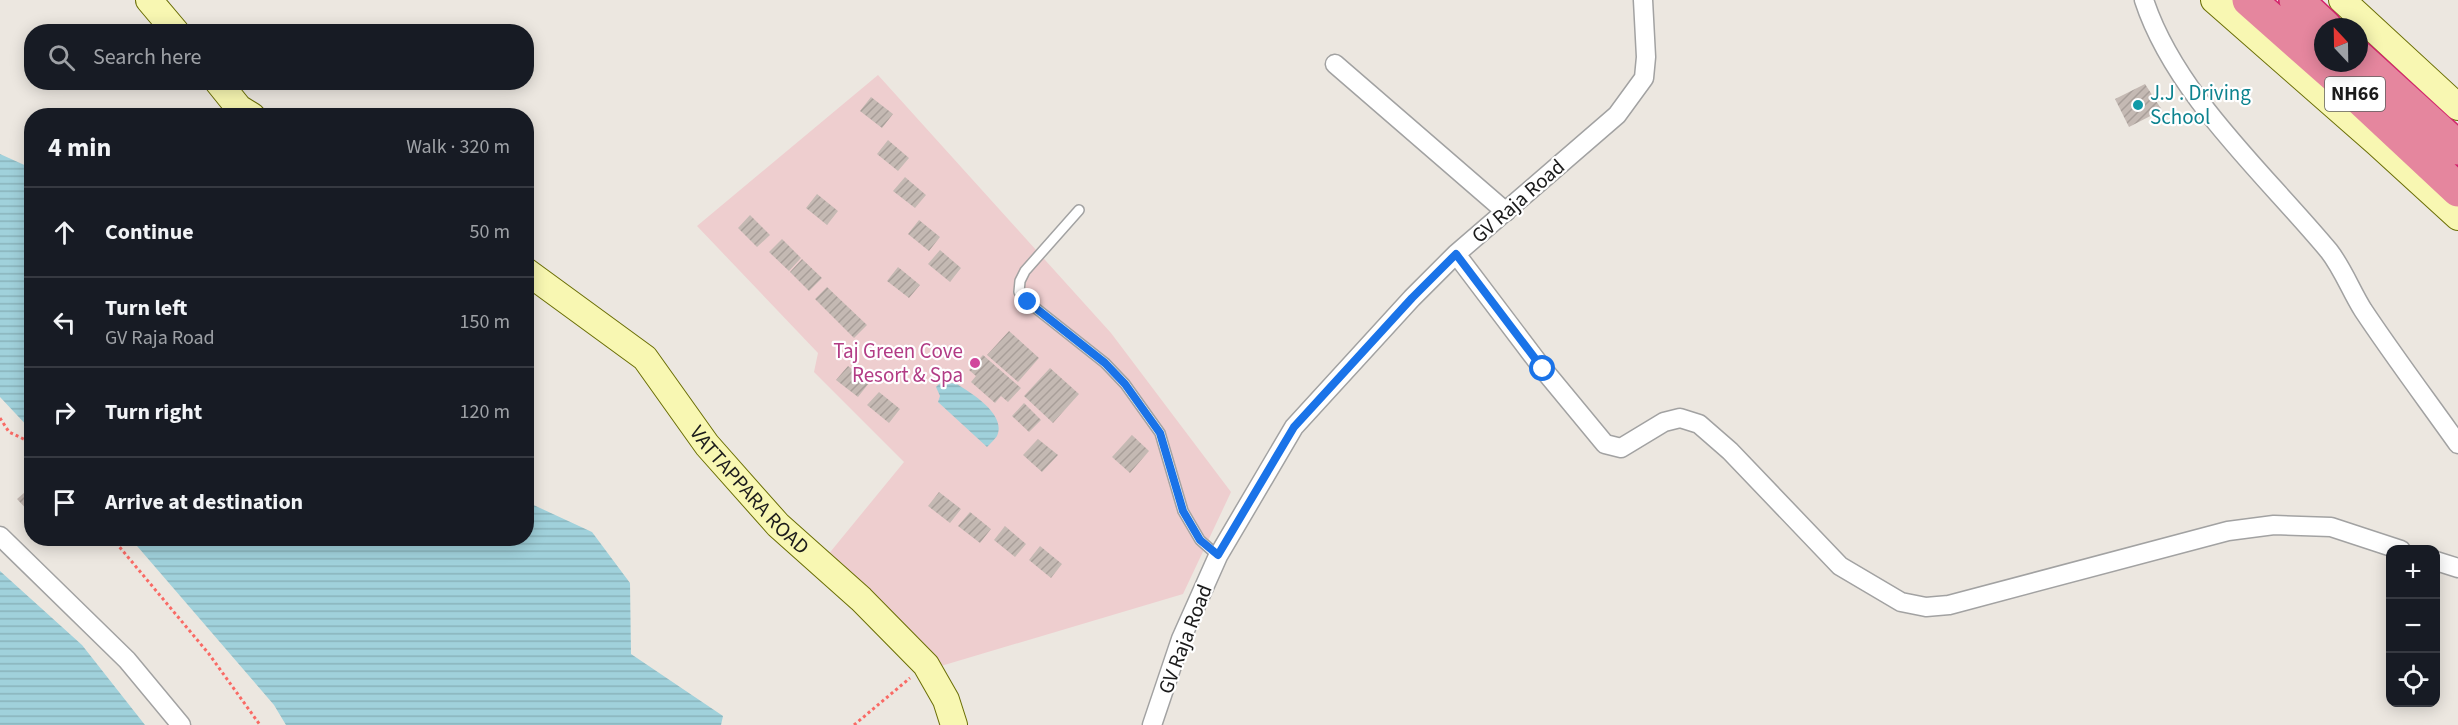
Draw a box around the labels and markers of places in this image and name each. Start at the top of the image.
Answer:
place label: J.J . Driving School [2150,78,2251,132]
marker: J.J . Driving School [2131,98,2145,112]
place label: Taj Green Cove Resort & Spa [833,336,963,390]
marker: Taj Green Cove Resort & Spa [968,356,982,370]

